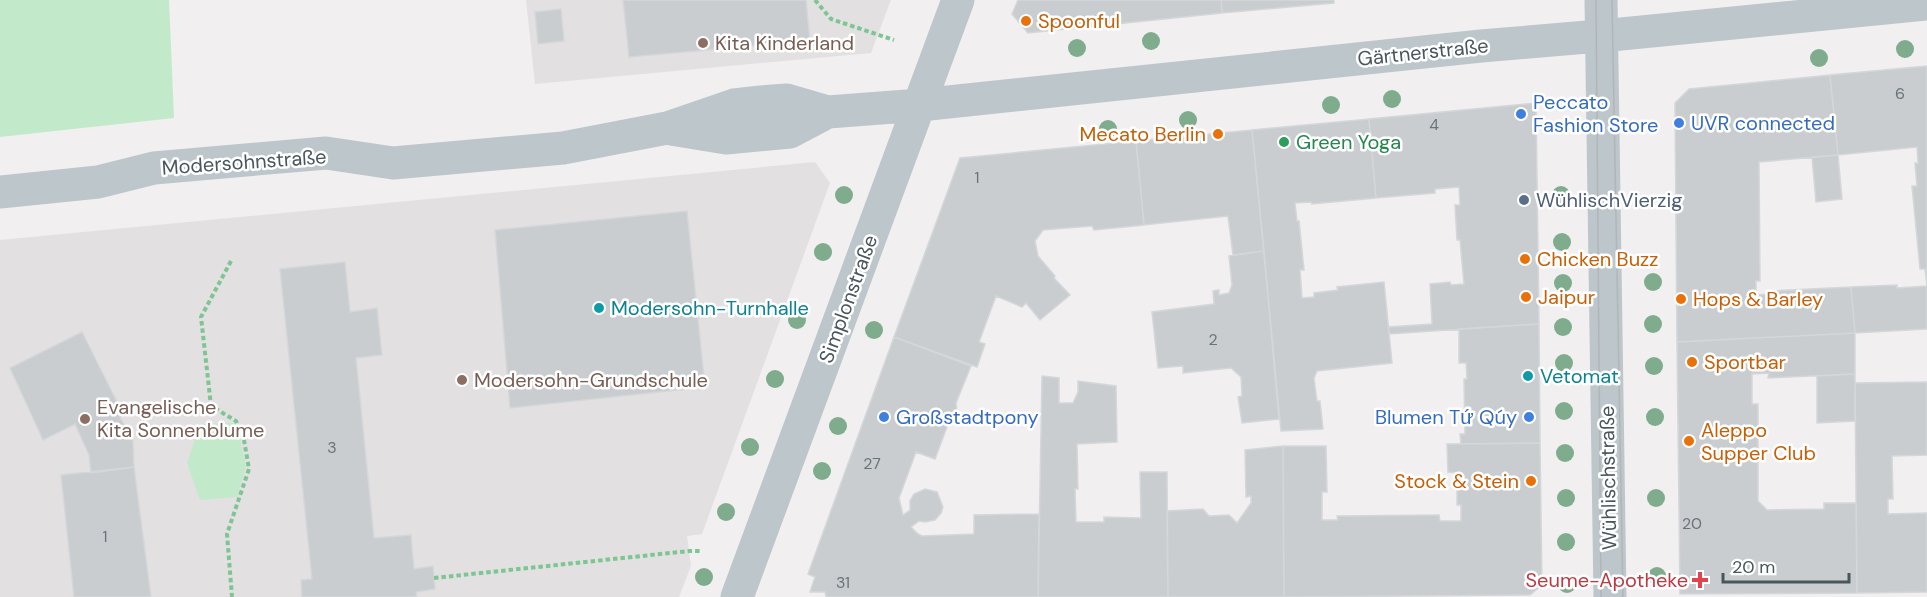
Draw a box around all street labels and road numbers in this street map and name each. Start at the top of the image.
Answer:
street label: Gärtnerstraße [1356,32,1490,72]
street label: Modersohnstraße [161,143,327,181]
street label: Simplonstraße [813,231,883,367]
street label: Wühlischstraße [1594,406,1622,550]

